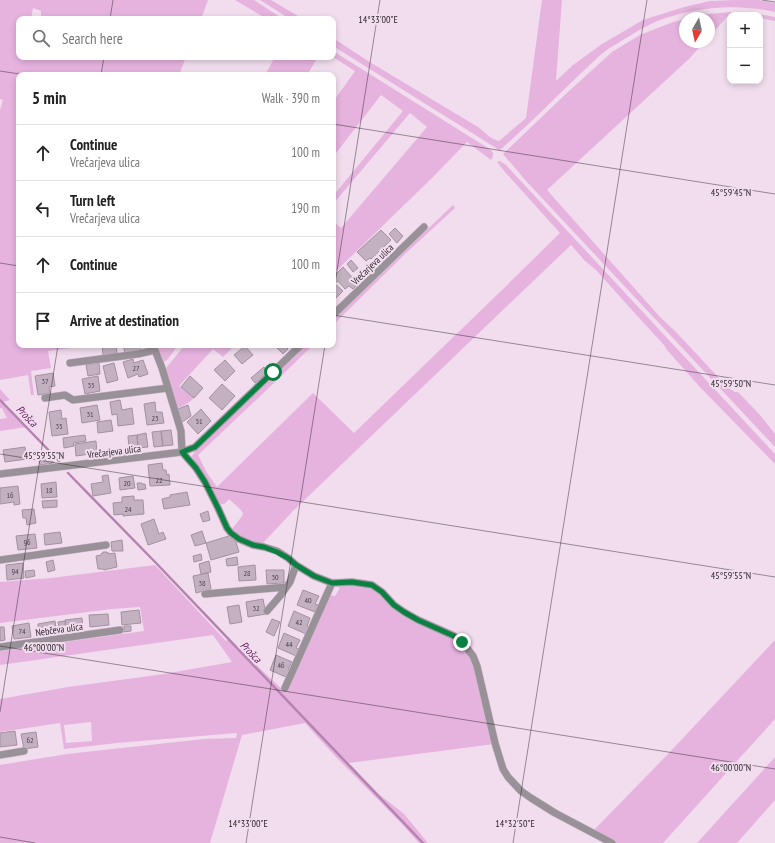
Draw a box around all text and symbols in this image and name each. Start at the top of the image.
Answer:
north arrow [679,12,715,48]
map controls [727,12,763,84]
button: + [727,12,763,48]
text: 14°33'00"E [358,13,398,26]
search box [16,16,336,60]
icon: search [30,27,52,49]
text: Search here [62,29,123,48]
button: − [727,48,763,84]
text: 5 min [32,87,66,109]
text: Walk · 390 m [262,90,320,107]
text: Continue [70,135,117,154]
icon: ahead [32,142,54,164]
text: 100 m [291,144,320,161]
text: Vrečarjeva ulica [70,154,140,171]
text: 45°59'45"N [711,186,751,199]
text: Turn left [70,191,115,210]
icon: left [32,198,54,220]
text: 190 m [291,200,320,217]
text: Vrečarjeva ulica [70,210,140,227]
street label: Vrečarjeva ulica [348,241,396,288]
icon: ahead [32,254,54,276]
text: Continue [70,255,117,274]
text: 100 m [291,256,320,273]
icon: arrive [32,310,54,332]
text: Arrive at destination [70,311,179,330]
house number: 27 [132,363,140,373]
route start [264,363,282,381]
house number: 37 [41,376,49,386]
text: 45°59'50"N [711,377,751,390]
house number: 33 [87,380,95,390]
water label: Prošca [13,402,41,430]
house number: 31 [86,409,94,419]
house number: 23 [151,413,159,423]
house number: 51 [195,416,203,426]
house number: 35 [55,421,63,431]
street label: Vrečarjeva ulica [86,442,142,461]
text: 45°59'55"N [24,449,64,462]
house number: 22 [155,475,163,485]
house number: 20 [123,478,131,488]
house number: 18 [45,485,53,495]
house number: 16 [6,490,14,500]
house number: 24 [124,504,132,514]
house number: 96 [23,537,31,547]
house number: 94 [11,566,19,576]
house number: 28 [243,568,251,578]
text: 45°59'55"N [711,569,751,582]
house number: 30 [271,572,279,582]
house number: 38 [198,578,206,588]
house number: 40 [304,595,312,605]
house number: 32 [252,603,260,613]
house number: 42 [295,617,303,627]
street label: Nebčeva ulica [35,620,84,639]
house number: 74 [18,626,26,636]
route end [453,633,471,651]
water label: Prošca [237,638,265,666]
house number: 44 [285,639,293,649]
text: 46°00'00"N [24,641,64,654]
house number: 46 [277,660,285,670]
house number: 62 [26,735,34,745]
text: 46°00'00"N [711,761,751,774]
text: 14°33'00"E [228,817,268,830]
text: 14°32'50"E [495,817,535,830]

